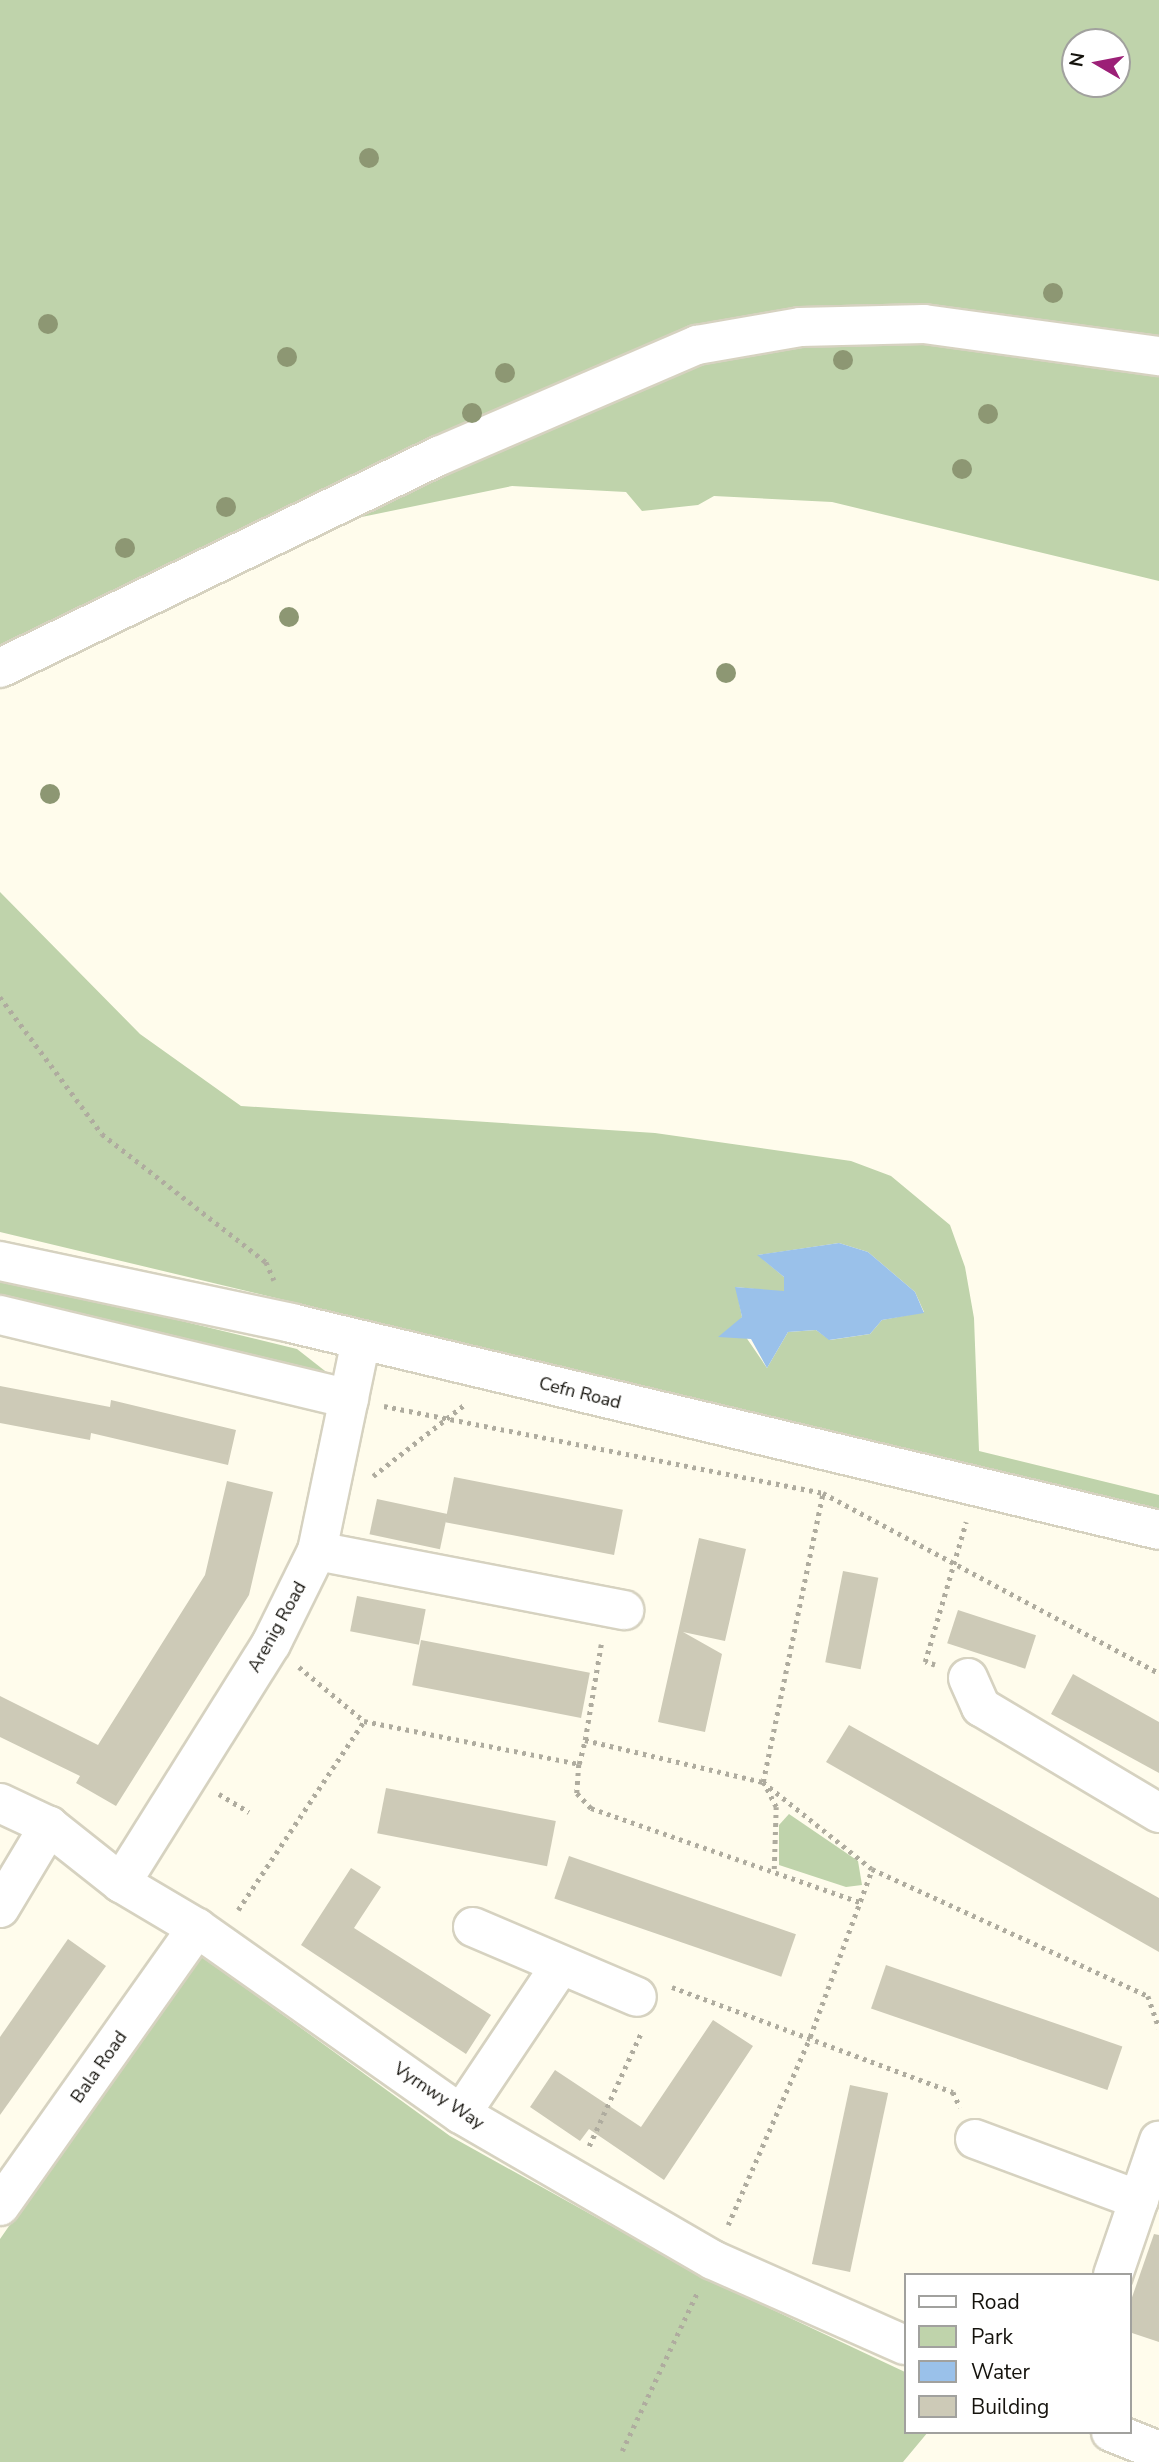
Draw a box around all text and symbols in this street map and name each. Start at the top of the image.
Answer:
north arrow [1061,28,1131,98]
text: N [1063,50,1091,69]
street label: Cefn Road [537,1372,623,1414]
street label: Arenig Road [243,1578,311,1676]
street label: Bala Road [66,2027,132,2107]
street label: Vyrnwy Way [390,2058,488,2134]
legend [904,2273,1131,2434]
text: Road [971,2288,1020,2316]
text: Park [971,2323,1013,2351]
text: Water [971,2358,1030,2386]
text: Building [971,2393,1049,2421]

